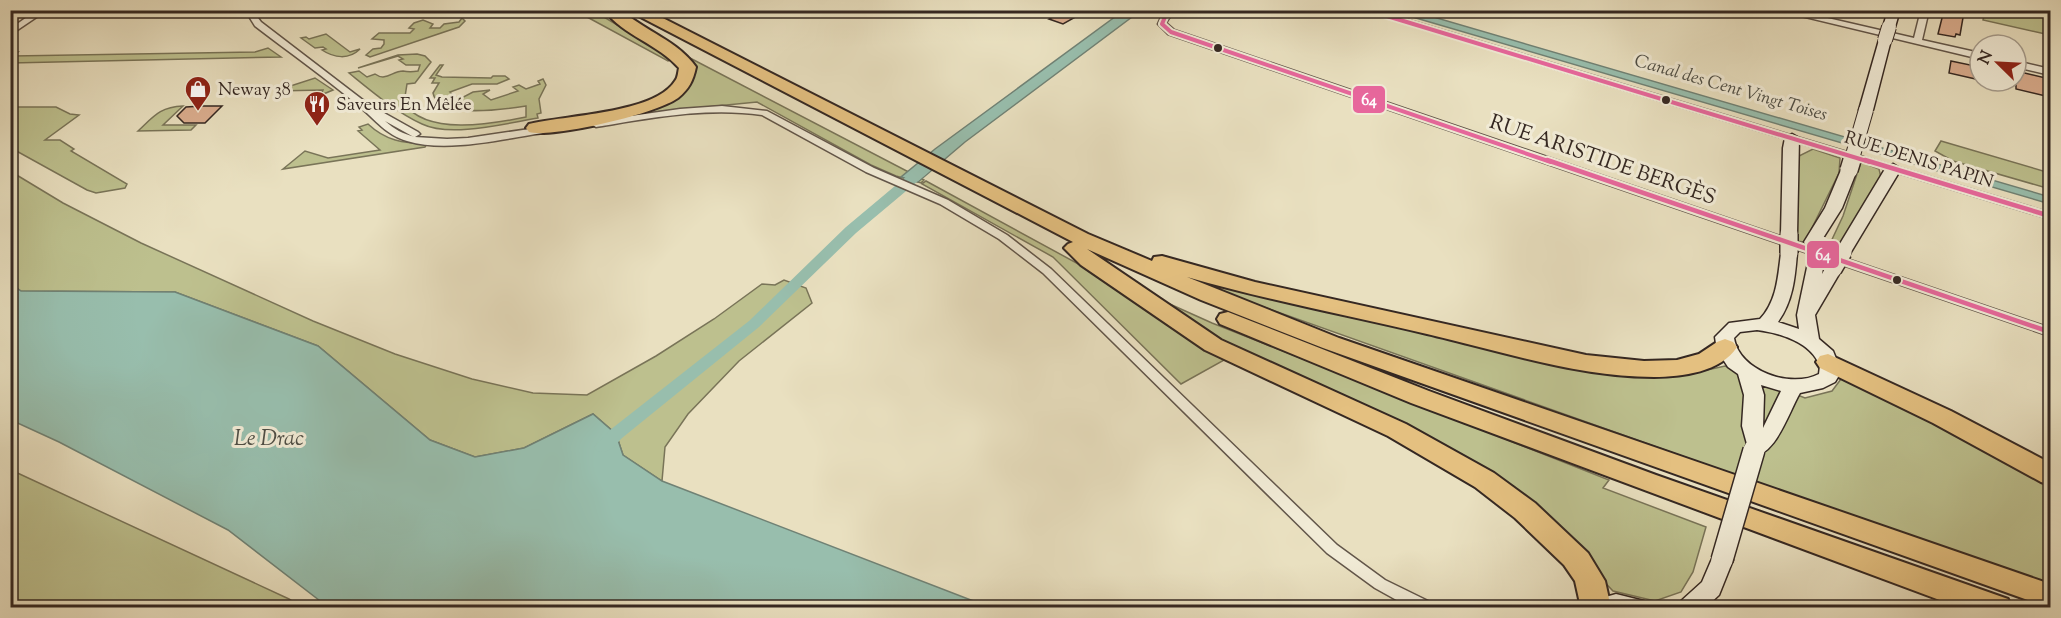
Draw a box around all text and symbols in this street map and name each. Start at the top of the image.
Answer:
north arrow [1968,33,2028,93]
unlabelled marker [1212,42,1224,54]
text: N [1973,47,2000,68]
water label: Canal des Cent Vingt Toises [1631,49,1830,129]
shop icon: Neway 38 [183,74,213,112]
place label: Neway 38 [218,78,291,104]
line badge: 64 [1352,85,1386,114]
restaurant icon: Saveurs En Mêlée [302,89,332,127]
text: 64 [1361,90,1377,113]
place label: Saveurs En Mêlée [336,93,472,119]
unlabelled marker [1660,94,1672,106]
street label: RUE ARISTIDE BERGÈS [1485,108,1720,214]
street label: RUE DENIS PAPIN [1841,126,1996,196]
line badge: 64 [1806,240,1840,269]
text: 64 [1815,245,1831,268]
unlabelled marker [1891,274,1903,286]
water label: Le Drac [234,424,304,456]

